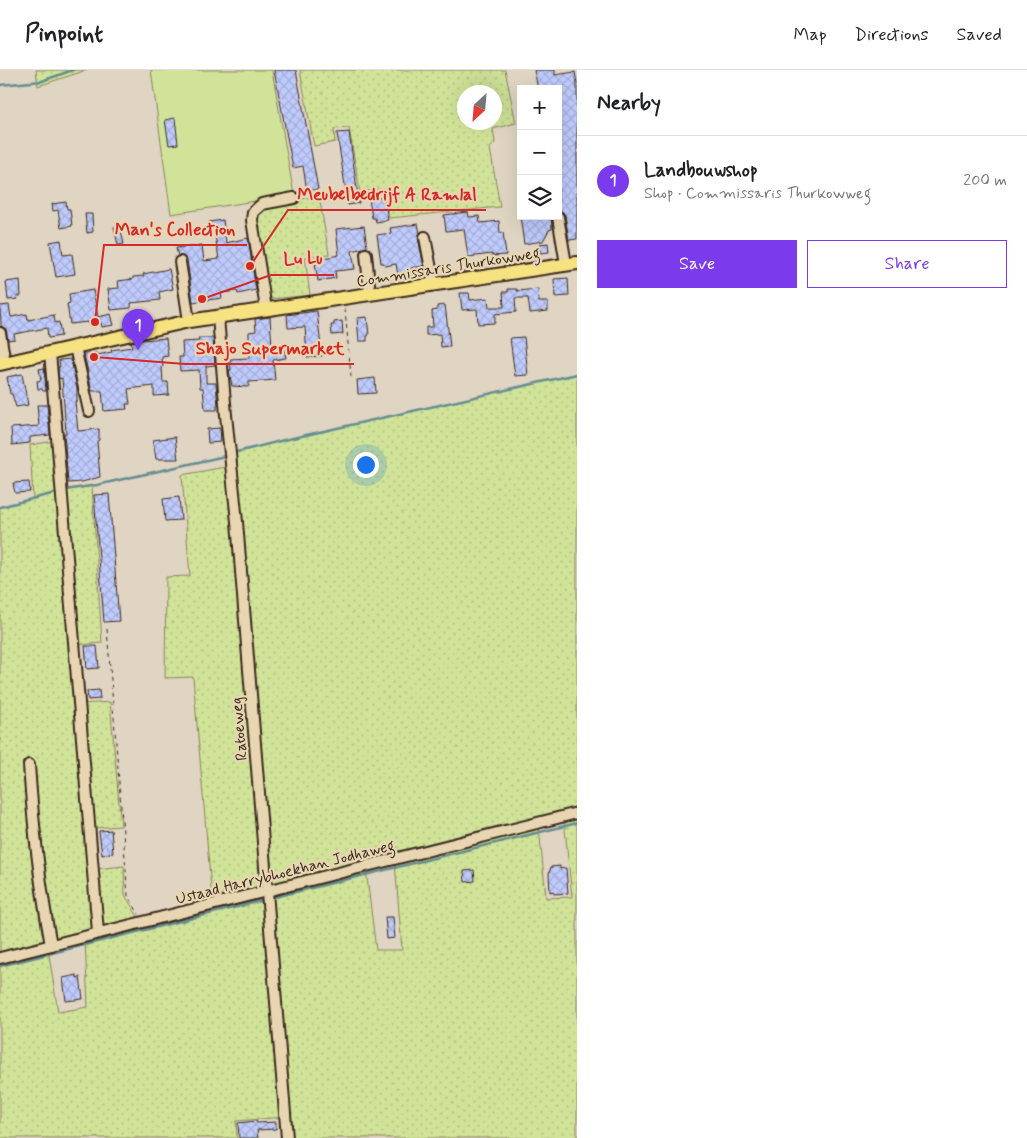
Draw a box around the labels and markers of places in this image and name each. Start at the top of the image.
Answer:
callout: Meubelbedrijf A Ramlal [288,177,486,210]
callout: Man's Collection [104,212,247,245]
callout: Lu Lu [271,242,334,275]
pin: 1 [122,309,154,350]
callout: Shajo Supermarket [185,331,354,364]

